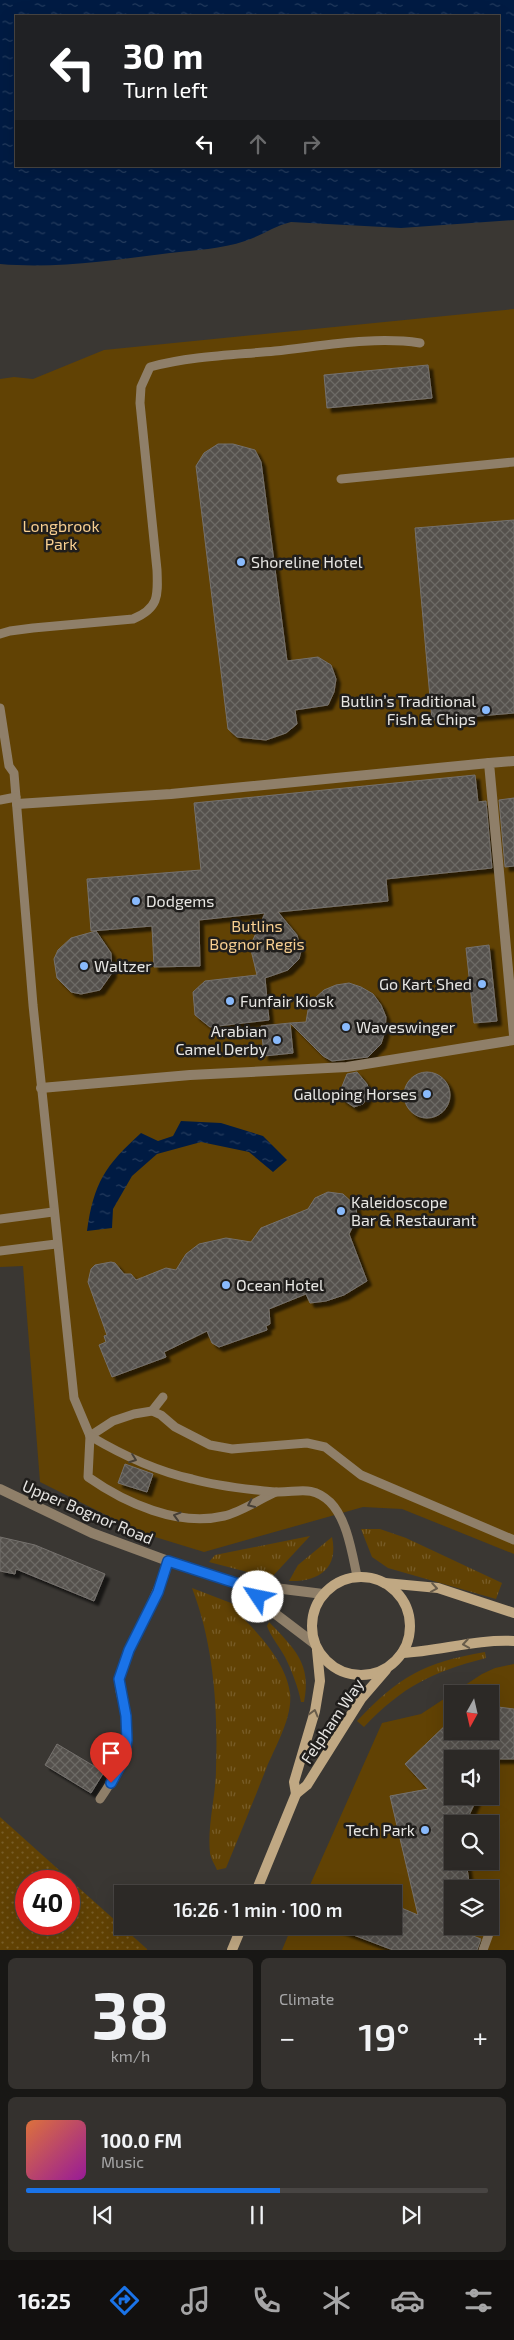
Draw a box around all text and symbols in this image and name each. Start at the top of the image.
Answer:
text: 30 m [123,34,203,76]
icon: left [40,35,105,100]
text: Turn left [123,76,208,102]
icon: left [191,130,219,158]
icon: ahead [244,130,272,158]
icon: right [297,130,325,158]
park label: Longbrook Park [22,516,100,553]
place label: Shoreline Hotel [251,552,363,571]
marker: Shoreline Hotel [235,556,247,568]
place label: Butlin’s Traditional Fish & Chips [340,691,476,728]
marker: Butlin’s Traditional Fish & Chips [480,704,492,716]
place label: Dodgems [146,891,214,910]
marker: Dodgems [130,895,142,907]
park label: Butlins Bognor Regis [209,916,305,953]
place label: Waltzer [94,956,152,975]
marker: Waltzer [78,960,90,972]
place label: Go Kart Shed [379,974,472,993]
marker: Go Kart Shed [476,978,488,990]
place label: Funfair Kiosk [240,991,334,1010]
marker: Funfair Kiosk [224,995,236,1007]
place label: Waveswinger [356,1017,456,1036]
place label: Arabian Camel Derby [175,1021,268,1058]
marker: Waveswinger [340,1021,352,1033]
marker: Arabian Camel Derby [271,1034,283,1046]
place label: Galloping Horses [293,1084,417,1103]
marker: Galloping Horses [421,1088,433,1100]
place label: Kaleidoscope Bar & Restaurant [351,1192,476,1229]
marker: Kaleidoscope Bar & Restaurant [335,1205,347,1217]
place label: Ocean Hotel [236,1275,324,1294]
marker: Ocean Hotel [220,1279,232,1291]
one-way arrow [129,1453,137,1463]
street label: Upper Bognor Road [20,1475,156,1548]
one-way arrow [247,1498,256,1508]
one-way arrow [173,1511,182,1521]
position arrow [231,1570,283,1622]
one-way arrow [430,1582,438,1593]
one-way arrow [461,1638,470,1648]
street label: Felpham Way [296,1674,367,1767]
north arrow [444,1685,499,1740]
map controls [444,1685,499,1935]
one-way arrow [308,1709,319,1717]
pin [90,1732,132,1783]
icon: arrive [97,1739,125,1767]
button: sound [444,1750,499,1805]
button: search [444,1815,499,1870]
place label: Tech Park [345,1820,415,1839]
marker: Tech Park [419,1824,431,1836]
speed limit sign: 40 [15,1870,80,1935]
button: layers [444,1880,499,1935]
text: 16:26 · 1 min · 100 m [174,1898,343,1921]
text: 38 [92,1974,169,2052]
text: Climate [279,1989,334,2008]
text: 19° [358,2013,410,2059]
text: − [279,2020,295,2054]
text: + [473,2020,488,2054]
text: km/h [111,2046,150,2065]
text: 100.0 FM [101,2129,182,2152]
text: Music [101,2152,144,2171]
icon: previous [89,2201,117,2229]
icon: pause [243,2201,271,2229]
icon: next [397,2201,425,2229]
icon: directions [107,2283,142,2318]
icon: music [178,2283,213,2318]
icon: phone [249,2283,284,2318]
icon: climate [319,2283,354,2318]
icon: car [390,2283,425,2318]
icon: filters [461,2283,496,2318]
text: 16:25 [18,2287,71,2313]

